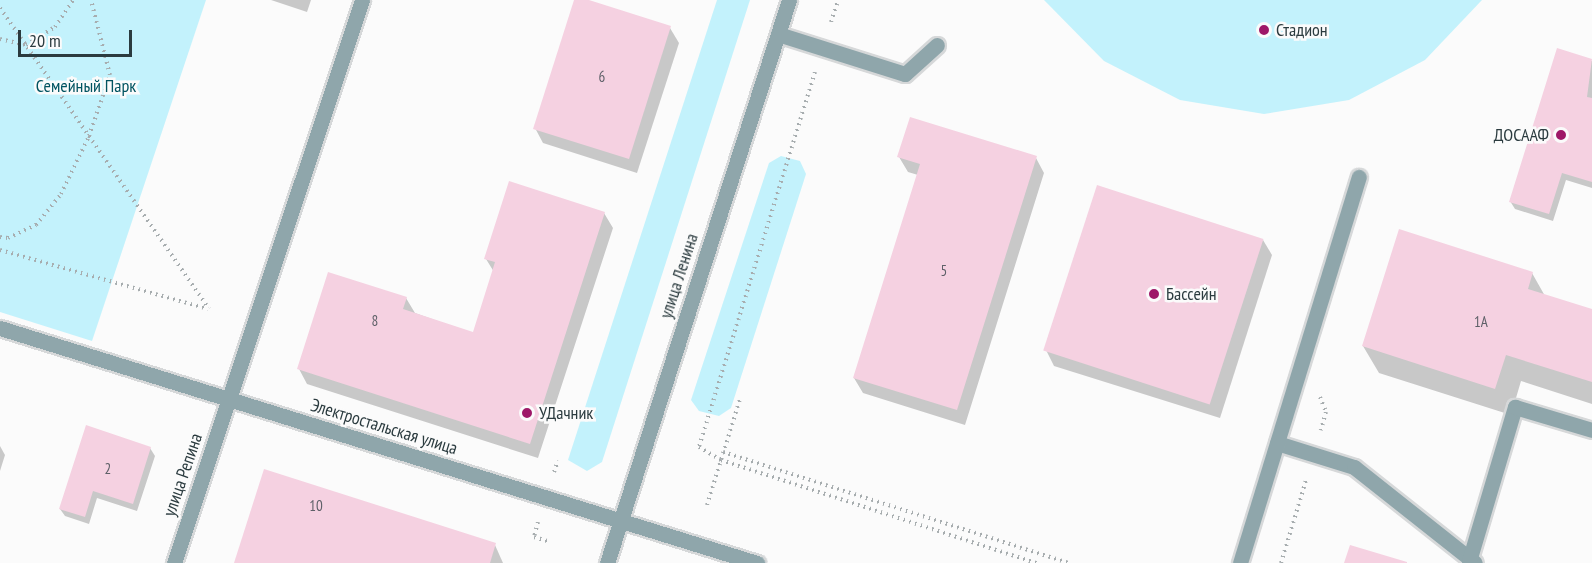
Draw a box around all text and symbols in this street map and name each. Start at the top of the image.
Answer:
scale bar [21,18,135,56]
place label: Стадион [1276,19,1328,41]
marker: Стадион [1257,23,1271,37]
text: 20 m [29,29,61,52]
house number: 6 [599,68,605,86]
park label: Семейный Парк [36,75,136,97]
place label: ДОСААФ [1494,124,1549,146]
marker: ДОСААФ [1554,128,1568,142]
street label: улица Ленина [655,231,703,321]
house number: 5 [941,262,947,280]
place label: Бассейн [1166,283,1217,305]
marker: Бассейн [1147,287,1161,301]
house number: 8 [372,312,378,330]
house number: 1А [1474,313,1488,331]
street label: Электростальская улица [308,394,460,460]
place label: УДачник [539,402,593,424]
marker: УДачник [520,406,534,420]
street label: улица Репина [159,431,207,519]
house number: 2 [105,460,111,478]
house number: 10 [309,497,323,515]

